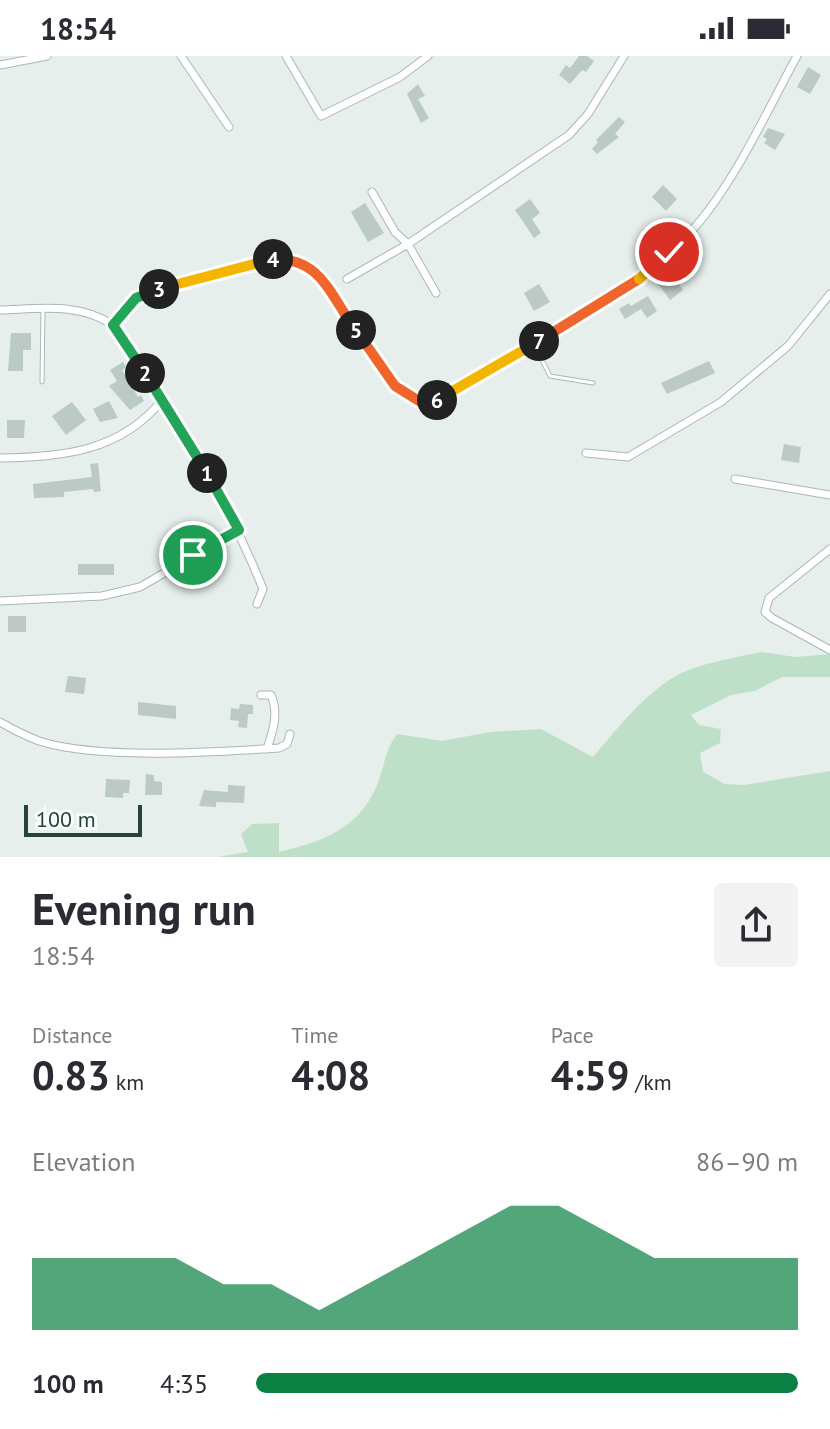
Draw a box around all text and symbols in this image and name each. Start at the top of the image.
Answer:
text: 18:54 [40,9,116,48]
pin [635,218,703,286]
icon: check [647,230,691,274]
pin: 4 [253,239,293,279]
text: 4 [267,245,279,273]
pin: 3 [139,269,179,309]
text: 3 [153,275,165,303]
pin: 5 [336,310,376,350]
text: 5 [350,316,362,344]
pin: 7 [519,321,559,361]
text: 7 [533,327,545,355]
pin: 2 [125,353,165,393]
text: 2 [139,359,151,387]
pin: 6 [417,380,457,420]
text: 6 [431,386,443,414]
pin: 1 [187,453,227,493]
text: 1 [201,459,213,487]
pin [159,521,227,589]
icon: arrive [171,533,215,577]
scale bar [24,801,142,837]
text: 100 m [36,805,96,833]
text: Evening run [32,880,256,937]
button: share [714,883,798,967]
text: 18:54 [32,939,94,972]
text: Distance [32,1021,113,1049]
text: Time [291,1021,338,1049]
text: Pace [551,1021,594,1049]
text: 0.83 [32,1049,110,1101]
text: 4:08 [291,1049,370,1101]
text: 4:59 [551,1049,629,1101]
text: km [110,1068,144,1096]
text: /km [629,1068,672,1096]
text: Elevation [32,1145,136,1178]
text: 86–90 m [696,1145,798,1178]
text: 100 m [32,1367,104,1400]
text: 4:35 [160,1367,208,1400]

